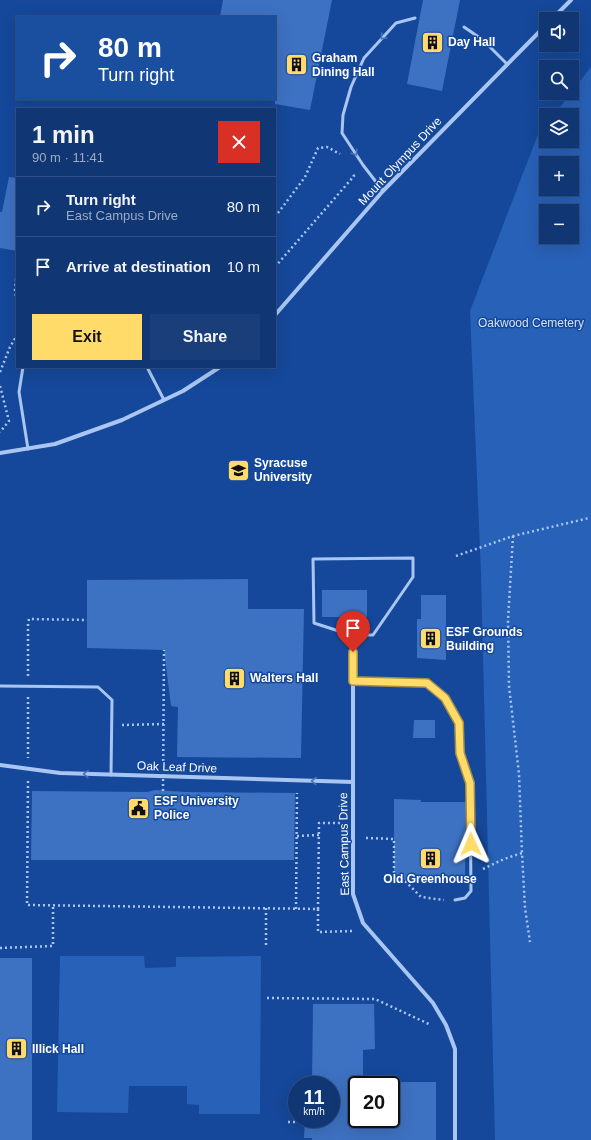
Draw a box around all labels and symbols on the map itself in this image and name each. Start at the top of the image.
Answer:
building icon: Day Hall [420,29,446,55]
one-way arrow [380,33,387,40]
place label: Day Hall [448,35,495,49]
place label: Graham Dining Hall [312,51,375,79]
building icon: Graham Dining Hall [284,52,310,78]
street label: Mount Olympus Drive [356,114,445,208]
one-way arrow [350,149,357,156]
park label: Oakwood Cemetery [478,316,584,330]
place label: Syracuse University [254,456,312,484]
school or university icon: Syracuse University [225,457,251,483]
pin [336,611,370,652]
place label: ESF Grounds Building [446,625,523,653]
building icon: ESF Grounds Building [418,626,444,652]
building icon: Walters Hall [222,665,248,691]
place label: Walters Hall [250,671,318,685]
street label: Oak Leaf Drive [137,759,218,775]
one-way arrow [83,770,89,778]
one-way arrow [311,777,317,785]
street label: East Campus Drive [336,792,352,896]
place label: ESF University Police [154,794,239,822]
public building icon: ESF University Police [125,795,151,821]
position arrow [450,823,492,865]
building icon: Old Greenhouse [417,845,443,871]
place label: Old Greenhouse [383,872,477,886]
building icon: Illick Hall [3,1036,29,1062]
place label: Illick Hall [32,1042,84,1056]
speed limit sign: 20 [348,1076,400,1128]

